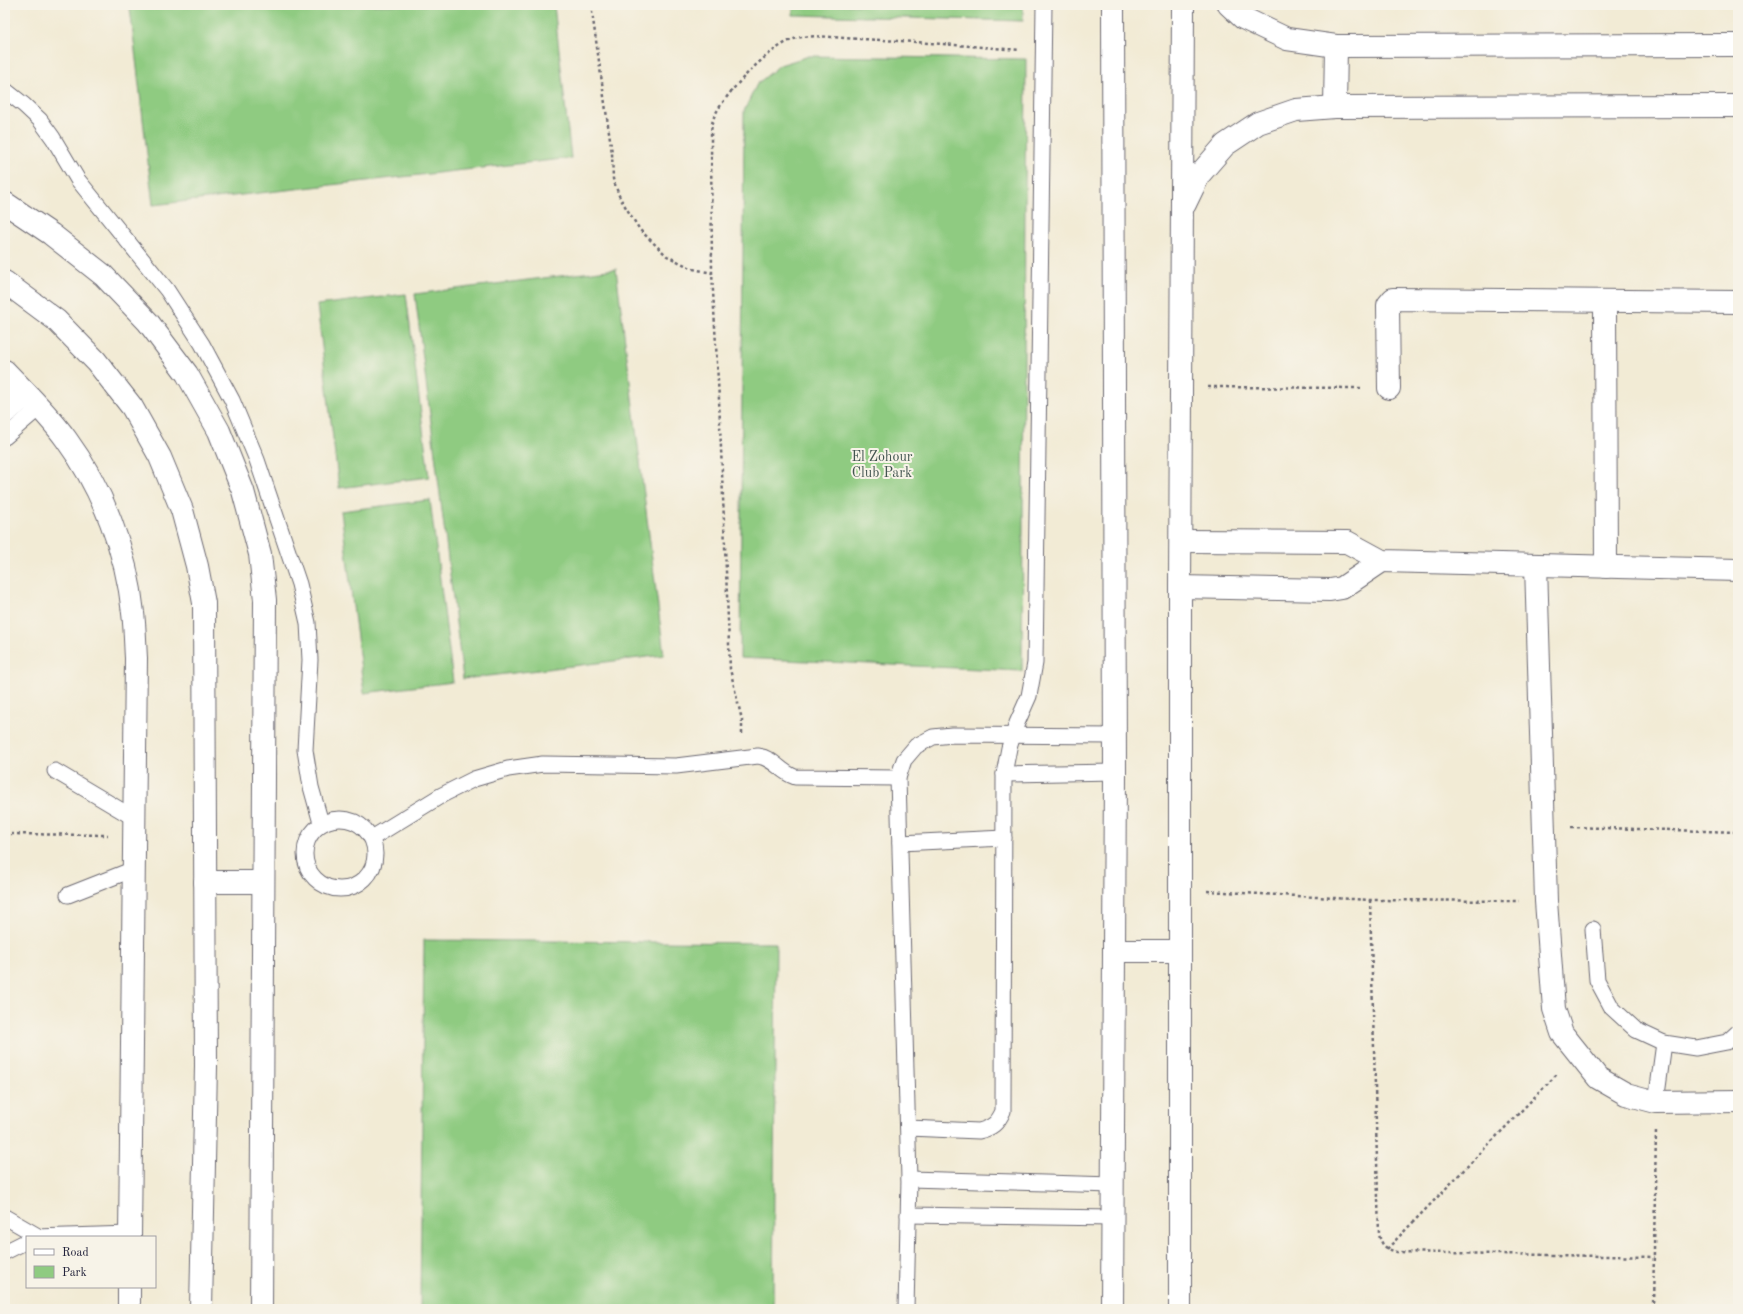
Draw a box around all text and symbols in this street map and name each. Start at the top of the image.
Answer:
park label: El Zohour Club Park [851,450,913,480]
legend [26,1236,156,1288]
text: Road [62,1247,89,1259]
text: Park [62,1267,87,1279]

